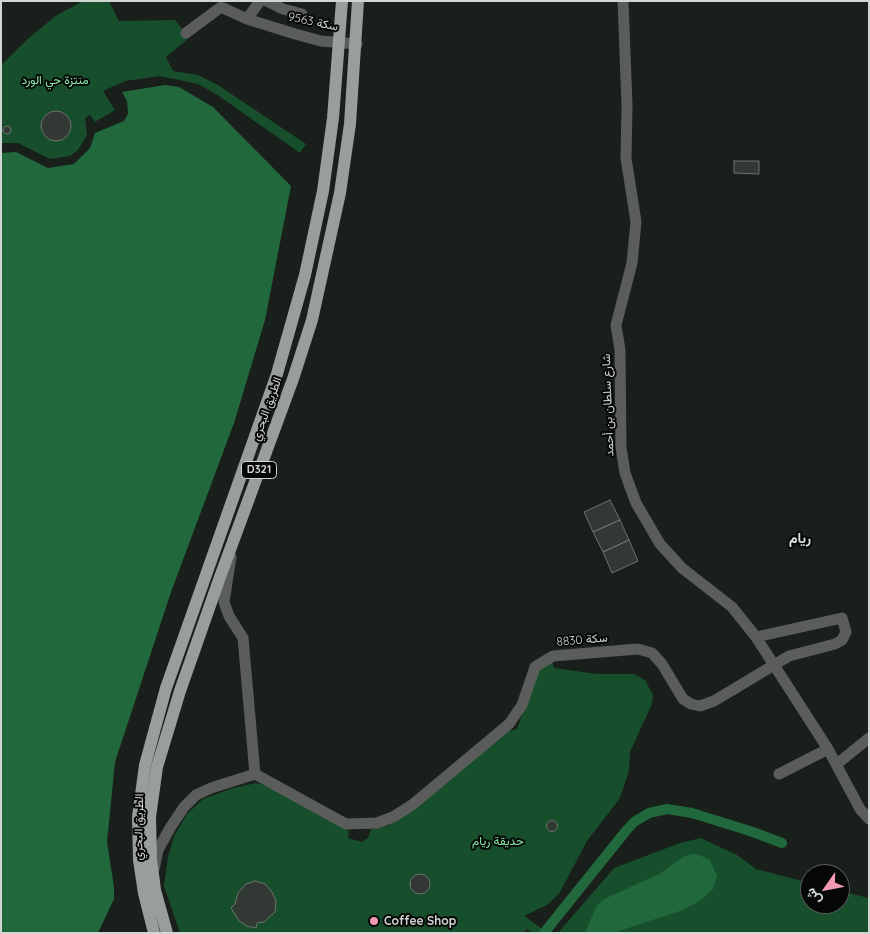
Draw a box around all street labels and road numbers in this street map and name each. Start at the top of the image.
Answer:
street label: سكة 9563 [287,10,339,34]
street label: شارع سلطان بن أحمد [599,353,617,457]
street label: الطريق البحري [249,375,285,443]
road number: D321 [242,462,276,478]
street label: سكة 8830 [556,631,608,649]
street label: الطريق البحري [131,793,147,861]

